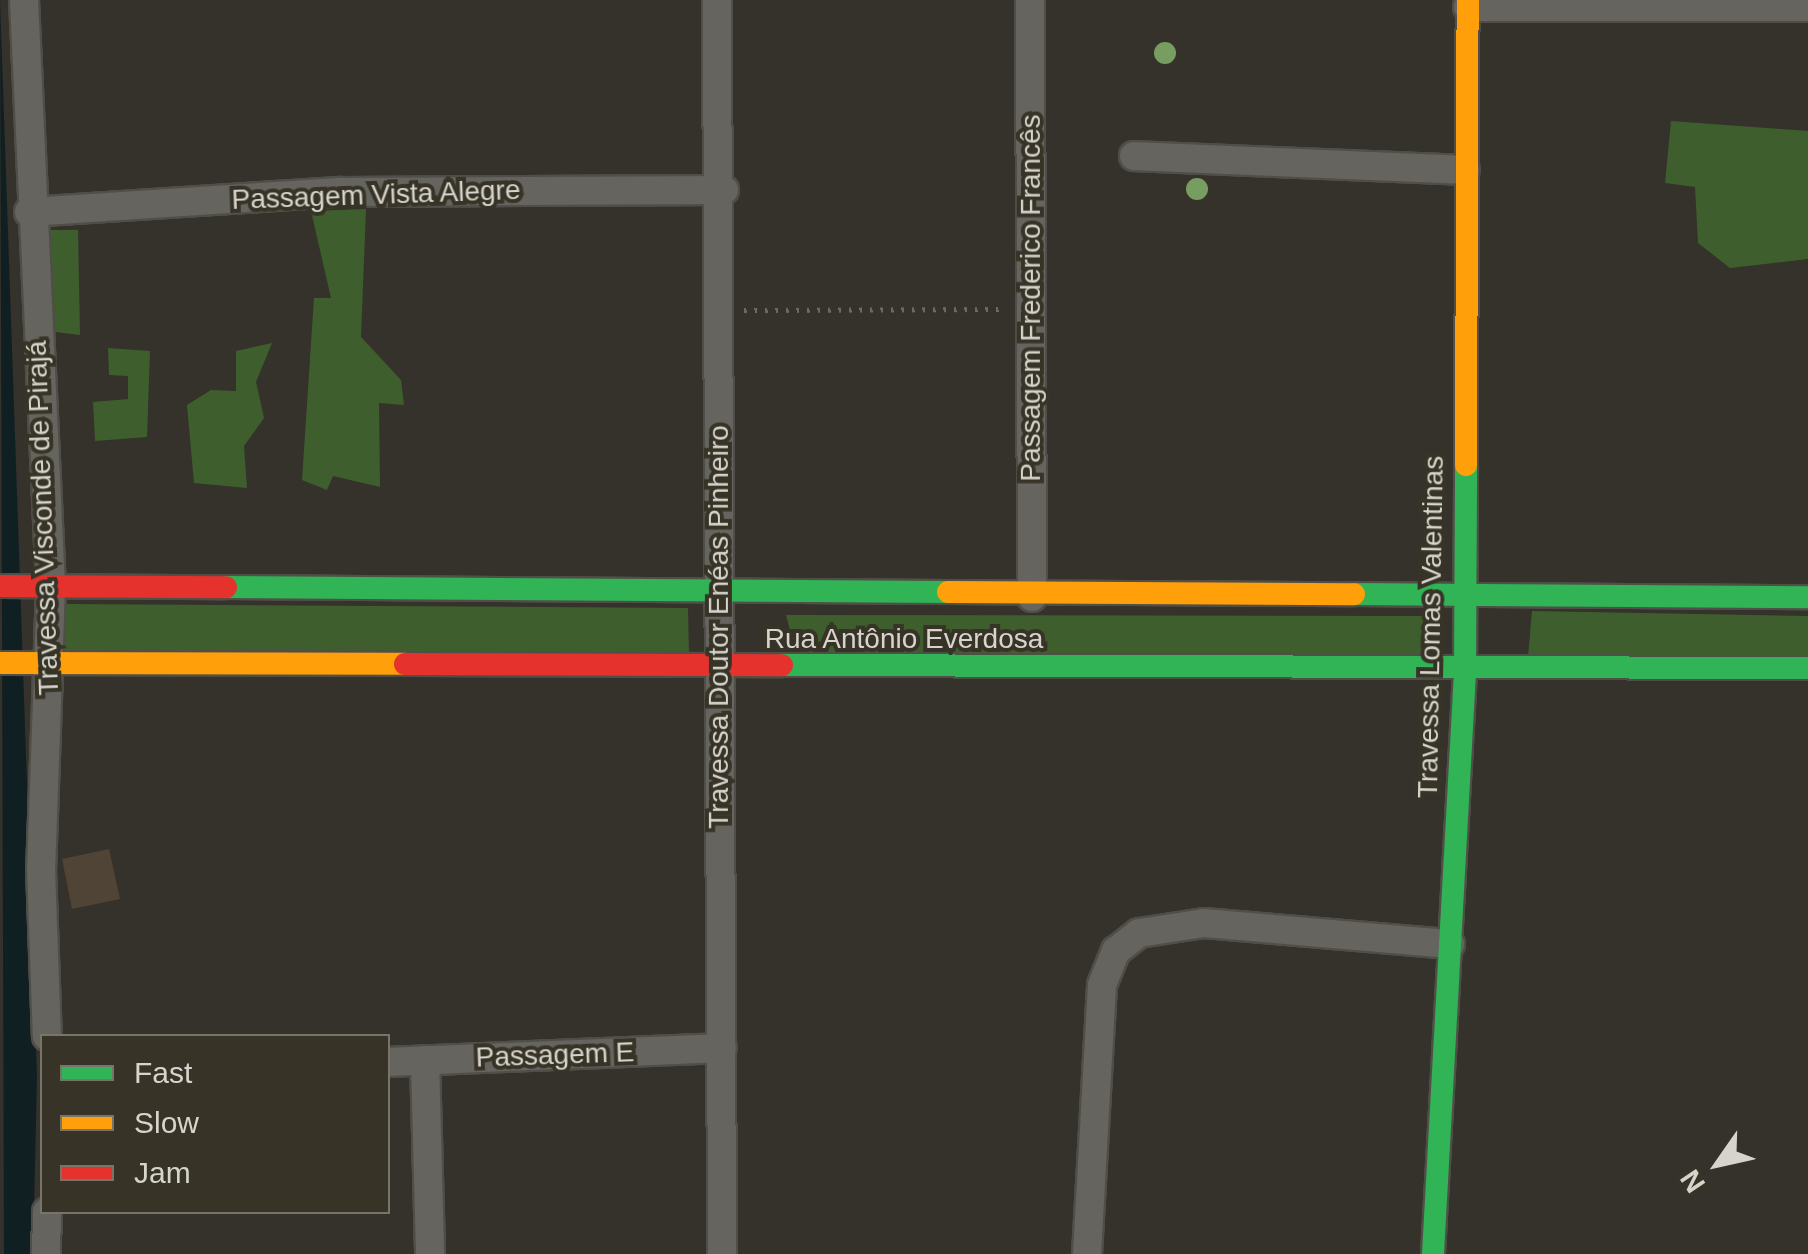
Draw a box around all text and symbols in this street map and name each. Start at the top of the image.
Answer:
street label: Passagem Frederico Francês [1014,114,1048,482]
street label: Passagem Vista Alegre [230,173,522,217]
street label: Travessa Visconde de Pirajá [20,340,66,696]
street label: Travessa Doutor Enéas Pinheiro [702,425,736,829]
street label: Travessa Lomas Valentinas [1411,456,1451,798]
street label: Rua Antônio Everdosa [764,622,1044,656]
legend [40,1034,390,1214]
street label: Passagem E [475,1035,635,1075]
text: Fast [134,1056,192,1089]
text: Slow [134,1106,199,1139]
north arrow [1668,1114,1768,1214]
text: Jam [134,1156,191,1189]
text: N [1674,1164,1711,1198]

